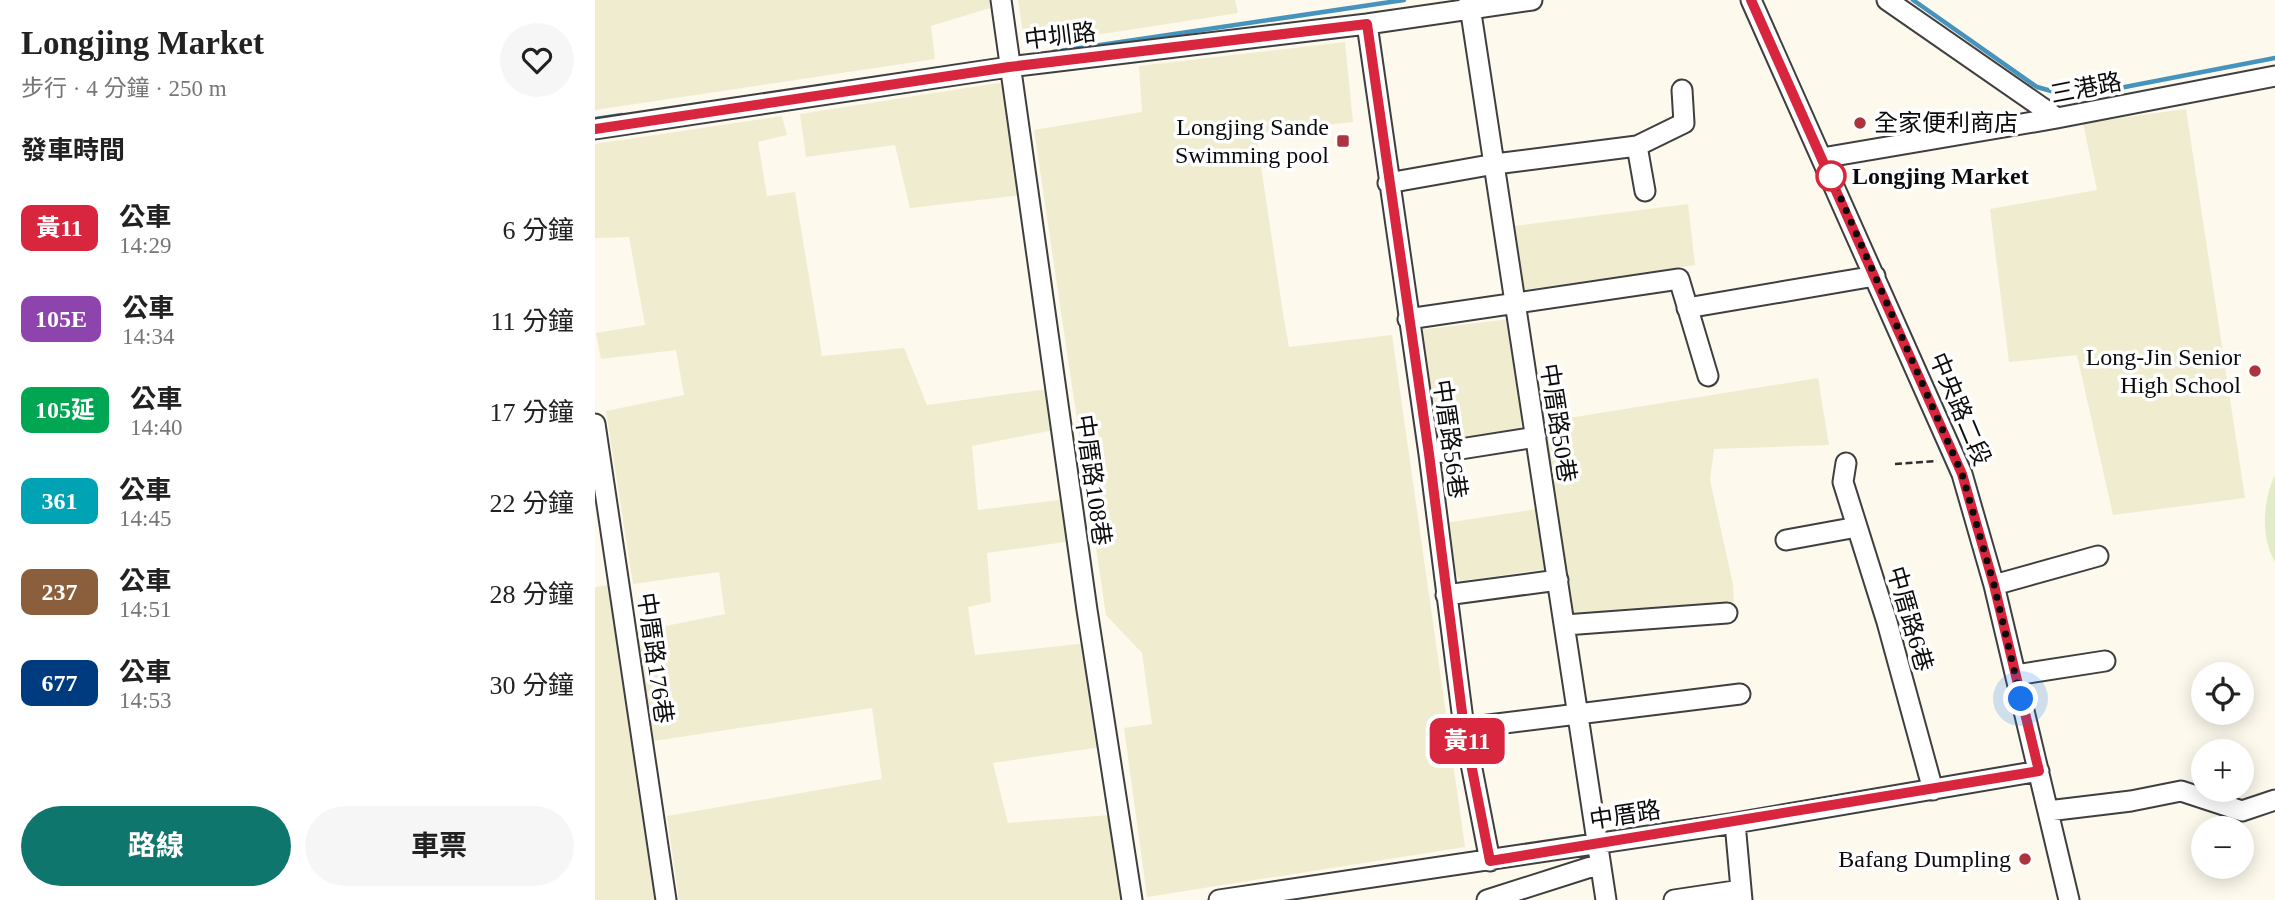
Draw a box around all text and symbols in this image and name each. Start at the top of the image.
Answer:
street label: 中圳路 [1023,19,1097,53]
button: heart [500,23,574,97]
text: Longjing Market [21,25,264,61]
street label: 三港路 [2048,68,2124,108]
text: 步行 · 4 分鐘 · 250 m [21,76,227,101]
place label: 全家便利商店 [1874,110,2018,136]
place label: Longjing Sande Swimming pool [1175,114,1329,168]
marker: 全家便利商店 [1852,115,1868,131]
marker: Longjing Sande Swimming pool [1335,133,1351,149]
text: 發車時間 [21,136,125,165]
marker: Longjing Market [1816,161,1846,191]
place label: Longjing Market [1852,163,2029,189]
text: 公車 [119,203,171,232]
text: 黃11 [36,215,83,241]
text: 6 分鐘 [502,216,574,245]
text: 14:29 [119,233,171,258]
text: 公車 [122,294,174,323]
text: 105E [35,306,87,332]
text: 11 分鐘 [490,307,574,336]
text: 14:34 [122,324,174,349]
place label: Long-Jin Senior High School [2086,344,2241,398]
street label: 中央路二段 [1925,349,1995,469]
street label: 中厝路50巷 [1536,362,1580,484]
marker: Long-Jin Senior High School [2247,363,2263,379]
street label: 中厝路56巷 [1429,378,1471,500]
text: 公車 [130,385,182,414]
text: 105延 [35,397,95,423]
text: 17 分鐘 [489,398,574,427]
street label: 中厝路108巷 [1071,413,1115,547]
text: 14:40 [130,415,182,440]
text: 公車 [119,476,171,505]
text: 361 [42,488,78,514]
text: 22 分鐘 [489,489,574,518]
text: 14:45 [119,506,171,531]
street label: 中厝路6巷 [1883,564,1937,674]
text: 公車 [119,567,171,596]
text: 237 [42,579,78,605]
text: 28 分鐘 [489,580,574,609]
street label: 中厝路176巷 [633,591,677,725]
text: 14:51 [119,597,171,622]
text: 公車 [119,658,171,687]
map controls [2191,662,2254,879]
button: locate [2191,662,2254,725]
text: 677 [42,670,78,696]
text: 30 分鐘 [489,671,574,700]
your location [2003,681,2038,716]
text: 14:53 [119,688,171,713]
line badge: 黃11 [1427,718,1507,764]
text: 黃11 [1444,728,1490,754]
button: + [2191,739,2254,802]
street label: 中厝路 [1587,797,1663,833]
button: 路線 [21,806,291,886]
button: 車票 [305,806,574,886]
button: − [2191,816,2254,879]
place label: Bafang Dumpling [1838,846,2011,872]
marker: Bafang Dumpling [2017,851,2033,867]

